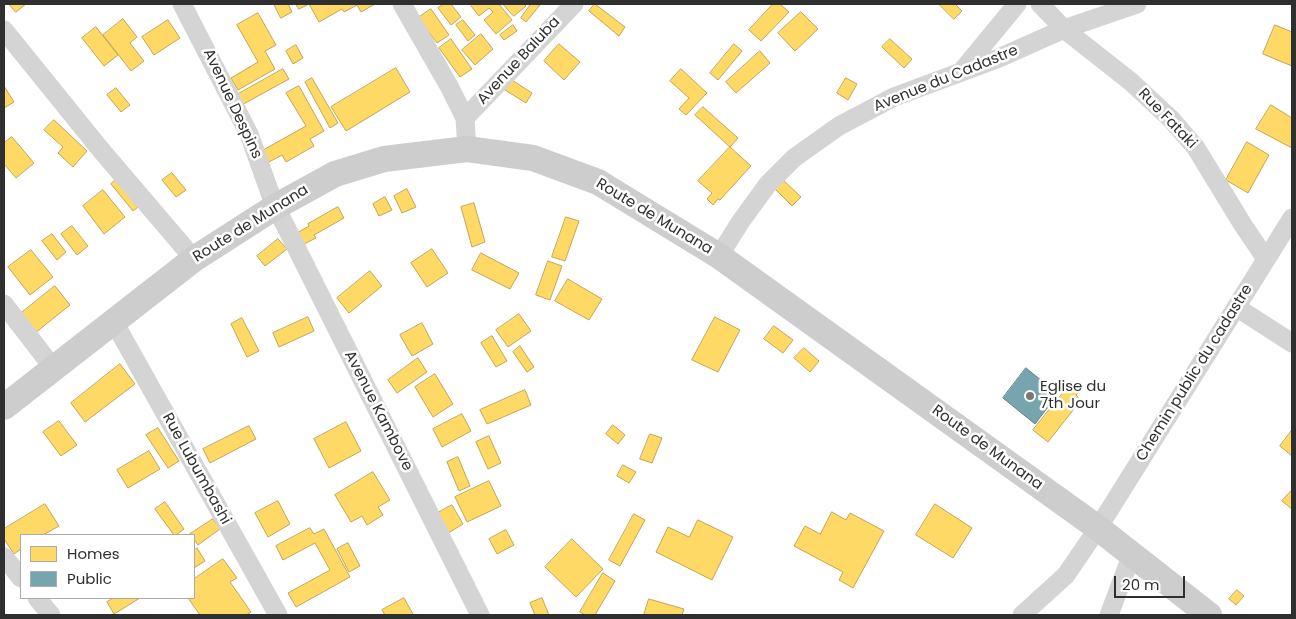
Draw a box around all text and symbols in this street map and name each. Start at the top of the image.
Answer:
street label: Avenue Baluba [474,13,564,109]
street label: Avenue du Cadastre [871,42,1021,116]
street label: Avenue Despins [199,46,265,162]
street label: Rue Fataki [1134,85,1200,153]
street label: Route de Munana [593,175,715,259]
street label: Route de Munana [190,181,312,267]
street label: Chemin public du cadastre [1133,281,1257,465]
street label: Avenue Kambove [340,348,416,474]
place label: Eglise du 7th Jour [1040,378,1106,413]
marker: Eglise du 7th Jour [1024,390,1036,402]
street label: Route de Munana [928,402,1046,494]
street label: Rue Lubumbashi [158,410,234,528]
legend [20,534,195,599]
text: Homes [67,543,120,564]
scale bar [1116,566,1187,598]
text: Public [67,568,112,589]
text: 20 m [1122,574,1160,595]

